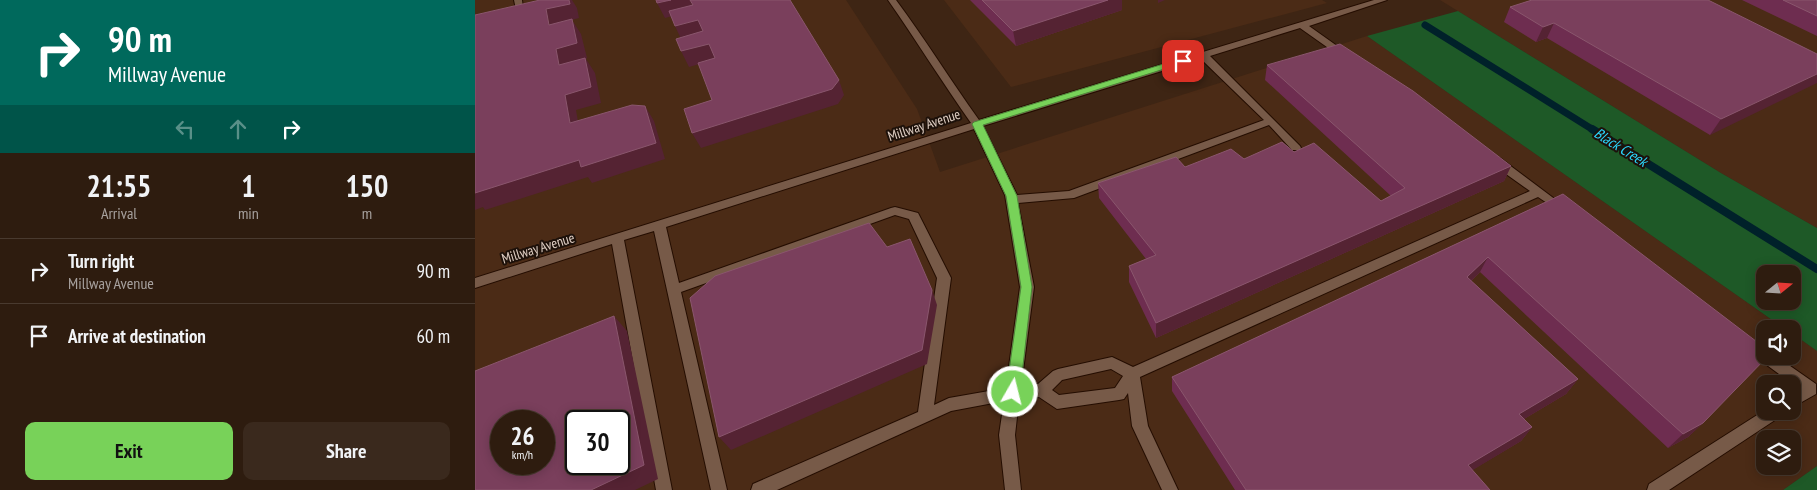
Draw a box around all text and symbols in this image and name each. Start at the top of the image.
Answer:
text: 90 m [108,16,172,62]
icon: right [25,20,90,85]
pin [1162,40,1204,82]
icon: arrive [1169,47,1197,75]
text: Millway Avenue [108,60,226,88]
street label: Millway Avenue [885,105,963,145]
icon: left [171,115,199,143]
icon: ahead [224,115,252,143]
icon: right [277,115,305,143]
water label: Black Creek [1591,123,1653,172]
text: 21:55 [87,166,151,205]
text: 1 [241,166,256,205]
text: 150 [345,166,388,205]
text: Arrival [101,203,137,223]
text: min [238,203,259,223]
text: m [362,203,372,223]
street label: Millway Avenue [499,228,577,268]
text: Turn right [68,249,134,273]
icon: right [25,257,53,285]
text: 90 m [417,259,450,283]
north arrow [1756,265,1801,310]
map controls [1756,265,1801,475]
text: Millway Avenue [68,273,154,293]
button: sound [1756,320,1801,365]
icon: arrive [25,322,53,350]
text: Arrive at destination [68,324,206,348]
text: 60 m [417,324,450,348]
position arrow [986,365,1038,417]
button: search [1756,375,1801,420]
speed limit sign: 30 [565,410,630,475]
text: 26 [511,420,534,452]
button: Exit [25,422,233,480]
button: Share [243,422,450,480]
button: layers [1756,430,1801,475]
text: km/h [512,447,533,462]

